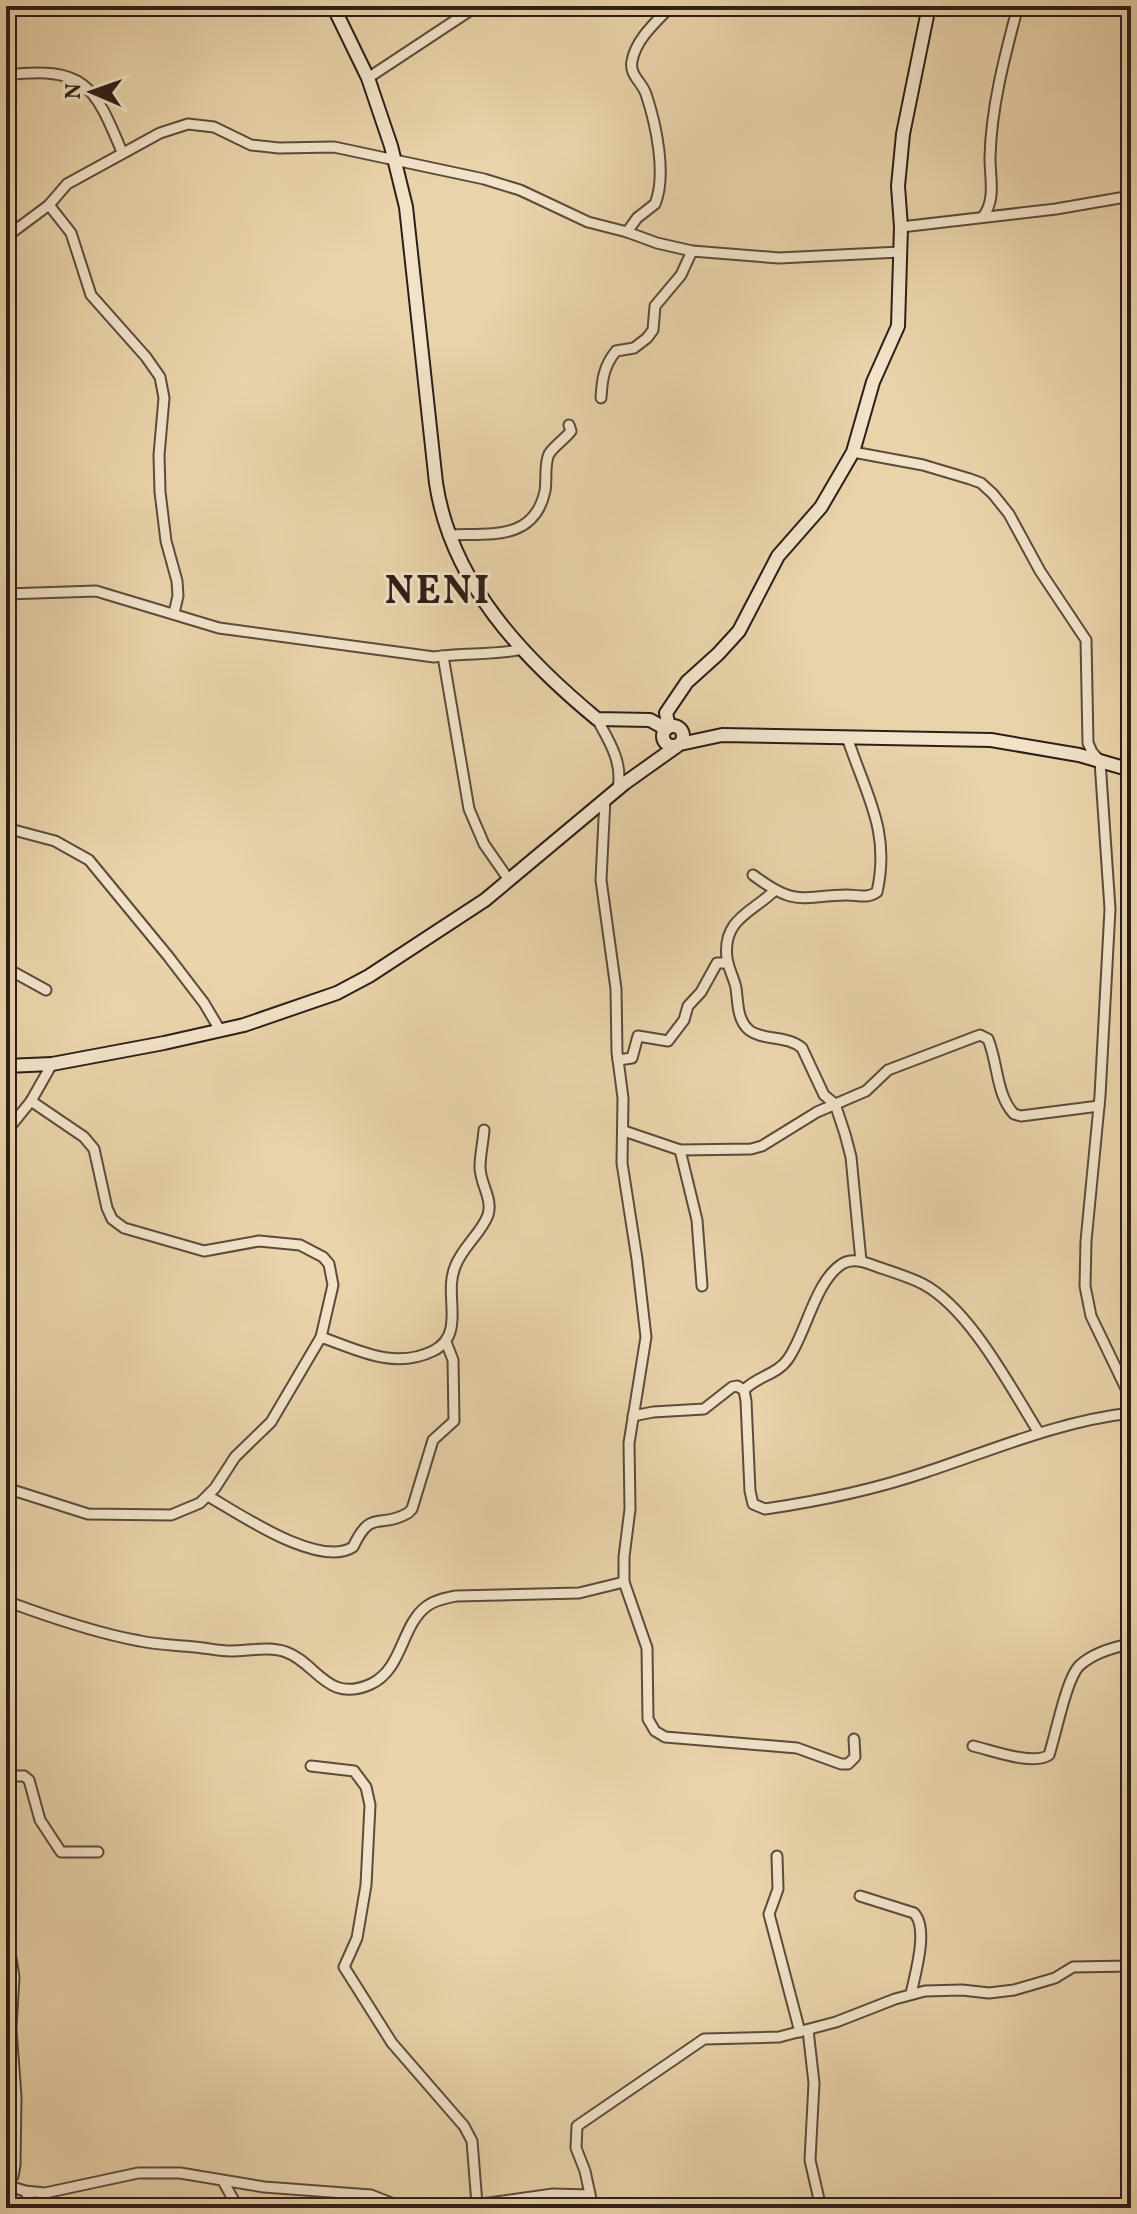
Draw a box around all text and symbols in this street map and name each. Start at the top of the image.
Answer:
north arrow [52,52,132,132]
text: N [59,83,90,100]
district label: NENI [385,565,491,621]

